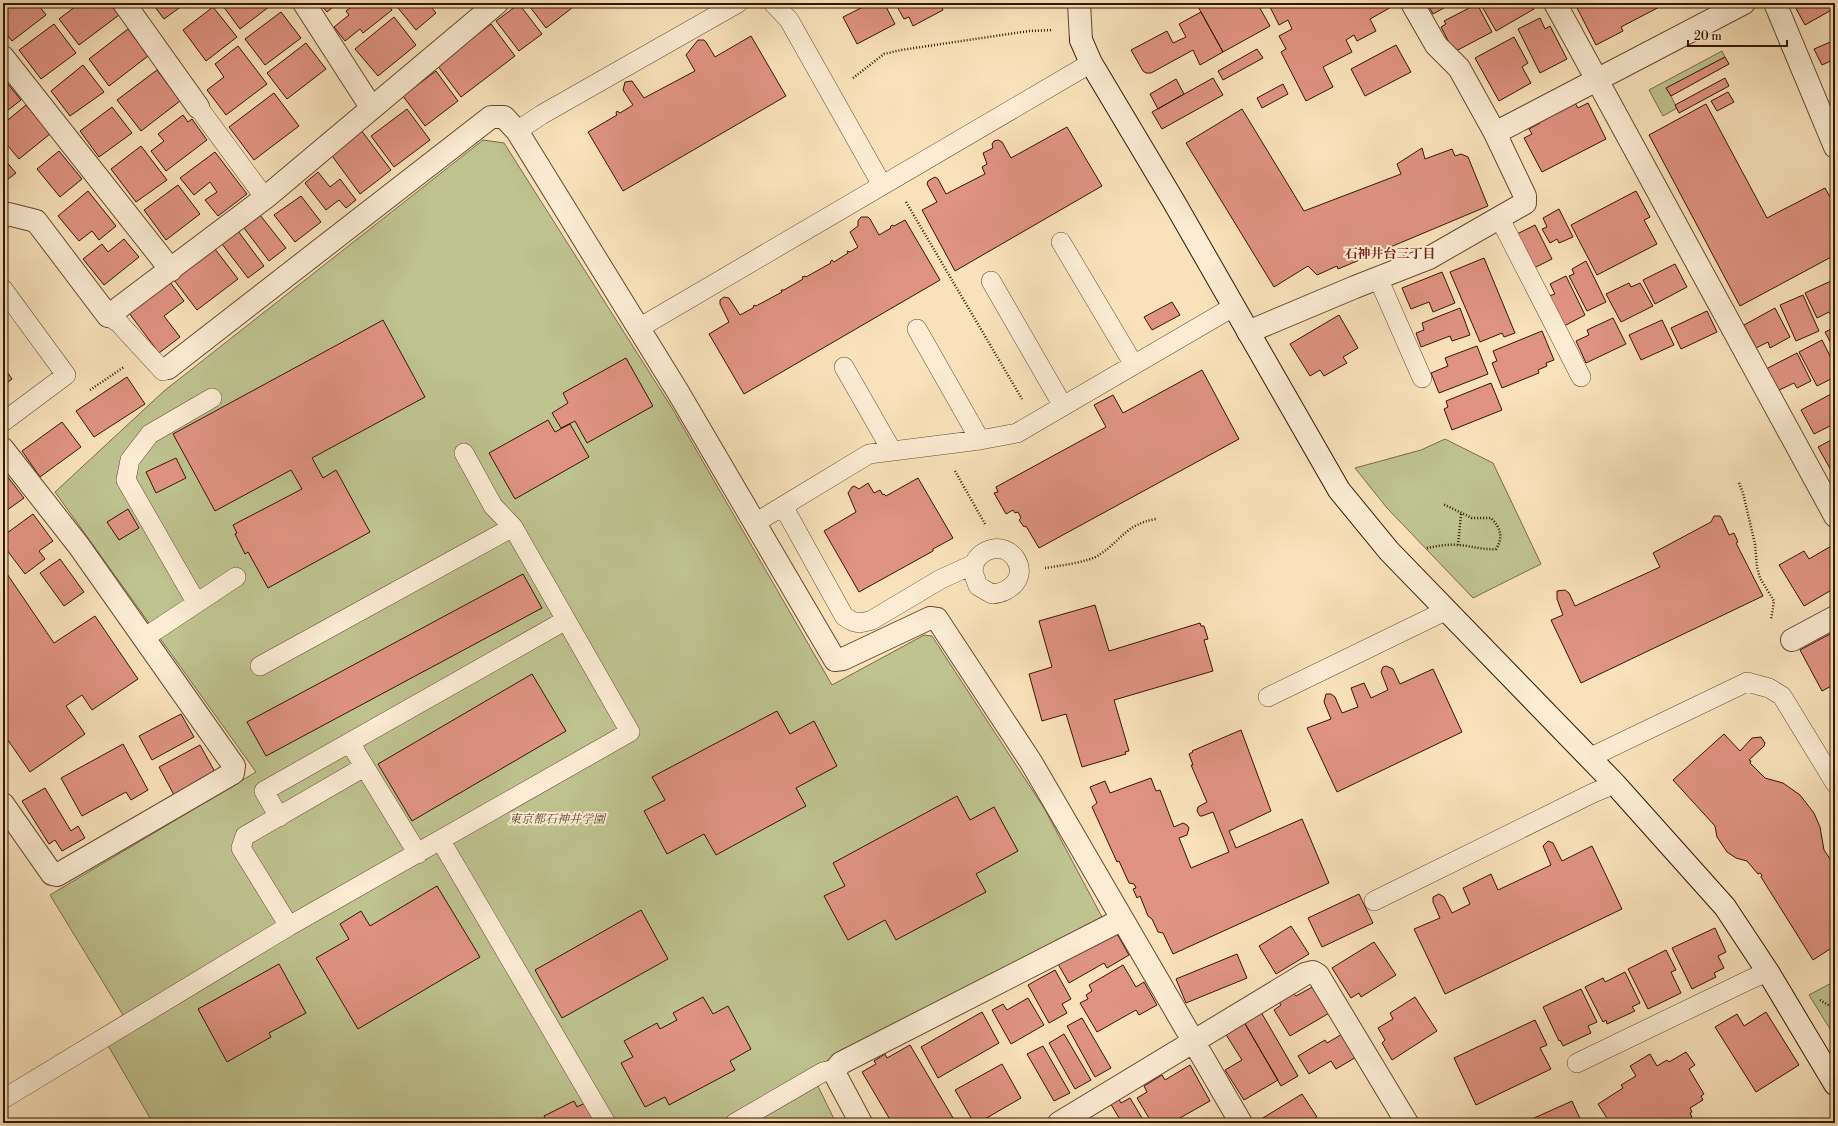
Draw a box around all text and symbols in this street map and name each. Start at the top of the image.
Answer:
scale bar [1688,22,1787,48]
text: 20 m [1694,29,1722,44]
district label: 石神井台三丁目 [1344,246,1436,262]
park label: 東京都石神井学園 [509,812,607,827]

